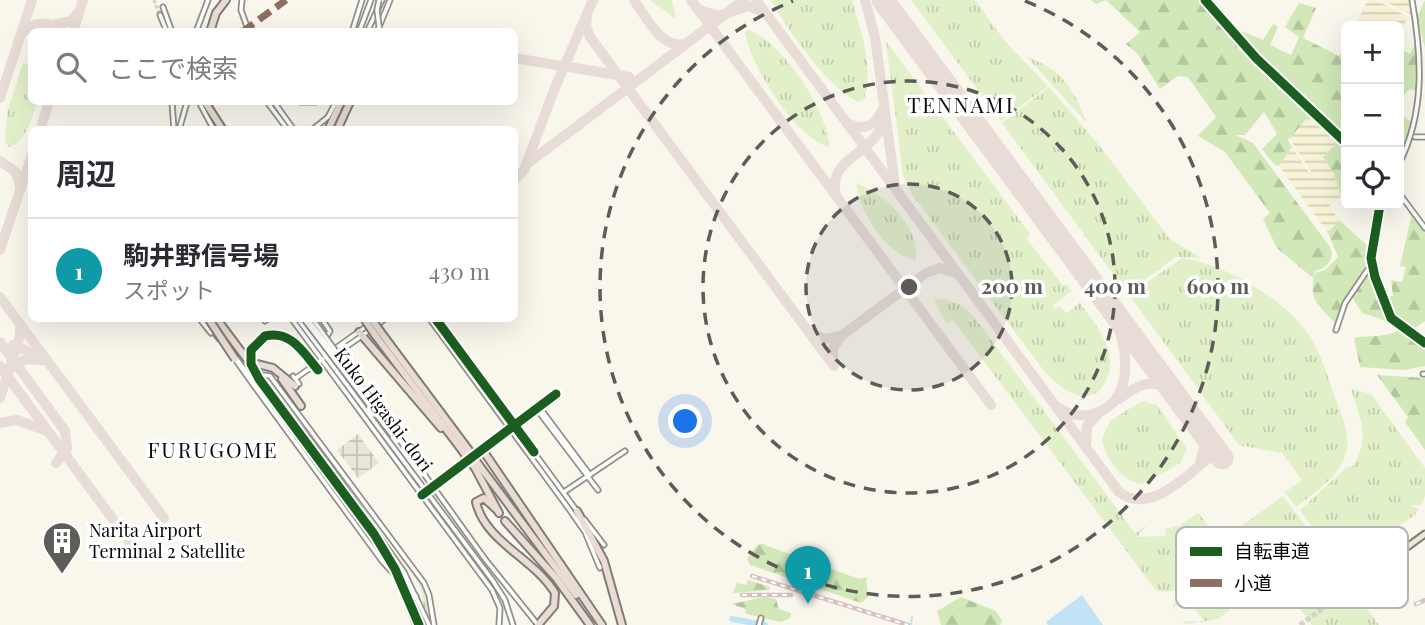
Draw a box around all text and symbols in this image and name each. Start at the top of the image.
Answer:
map controls [1341,21,1404,210]
button: + [1341,21,1404,84]
search box [28,28,518,105]
icon: search [52,48,90,86]
text: ここで検索 [108,50,238,85]
button: − [1341,84,1404,147]
district label: TENNAMI [907,90,1015,118]
button: locate [1341,147,1404,210]
text: 周辺 [56,153,116,193]
text: 駒井野信号場 [123,237,279,272]
text: 1 [75,255,83,286]
text: 430 m [429,255,490,286]
text: 200 m [981,271,1043,299]
text: 400 m [1084,271,1146,299]
text: 600 m [1187,271,1249,299]
text: スポット [123,274,215,305]
centre of rings [897,275,921,299]
street label: Kuko Higashi-dori [329,343,438,476]
your location [668,404,702,438]
district label: FURUGOME [147,435,279,463]
place label: Narita Airport Terminal 2 Satellite [89,518,245,563]
building icon: Narita Airport Terminal 2 Satellite [41,520,83,575]
legend [1176,527,1408,608]
text: 自転車道 [1234,537,1310,563]
pin: 1 [785,546,831,604]
text: 小道 [1234,569,1272,595]

